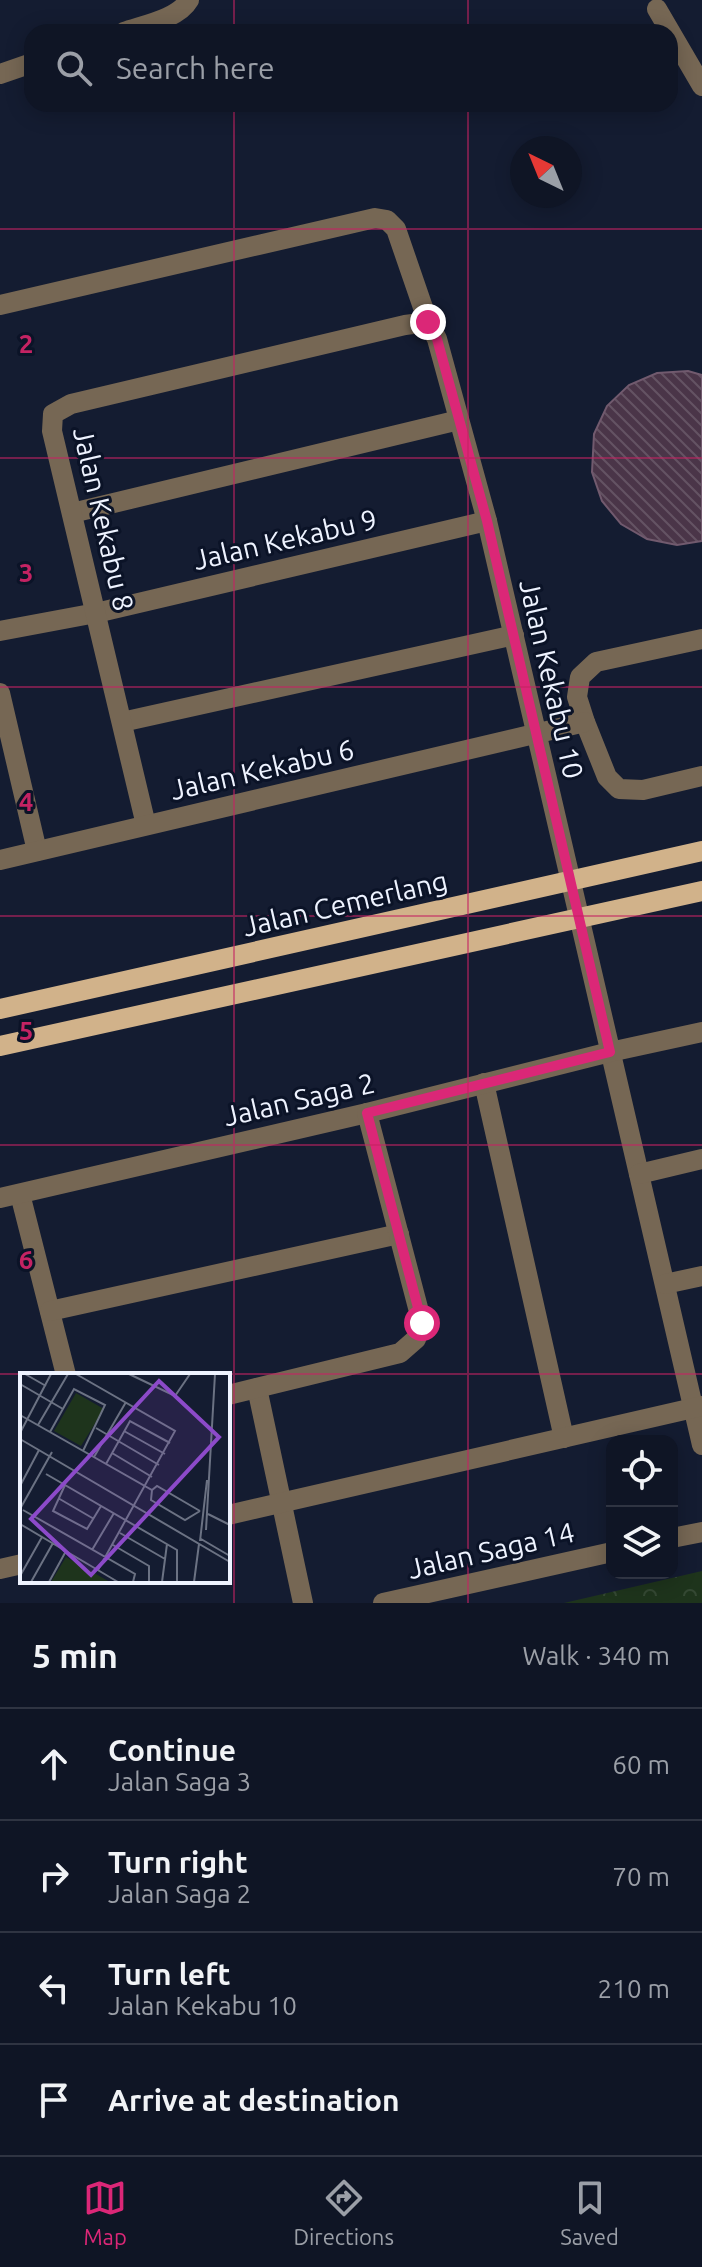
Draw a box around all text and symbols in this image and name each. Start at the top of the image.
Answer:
search box [24,24,678,112]
icon: search [52,46,96,90]
text: Search here [116,51,275,85]
north arrow [510,136,582,208]
route end [410,304,446,340]
text: 2 [19,329,33,358]
street label: Jalan Kekabu 8 [68,424,140,614]
street label: Jalan Kekabu 9 [190,503,380,575]
text: 3 [19,558,33,587]
street label: Jalan Kekabu 10 [514,576,590,782]
street label: Jalan Kekabu 6 [167,733,357,805]
text: 4 [19,787,33,816]
street label: Jalan Cemerlang [240,864,450,942]
text: 5 [19,1016,33,1045]
street label: Jalan Saga 2 [220,1067,378,1131]
text: 6 [19,1245,33,1274]
route start [404,1305,440,1341]
inset map [20,1373,230,1583]
map controls [606,1435,678,1579]
button: locate [606,1435,678,1507]
button: layers [606,1507,678,1579]
street label: Jalan Saga 14 [405,1516,577,1584]
text: 5 min [32,1636,118,1674]
text: Walk · 340 m [522,1641,670,1670]
text: Continue [108,1733,236,1767]
icon: ahead [32,1742,76,1786]
text: 60 m [612,1750,670,1779]
text: Jalan Saga 3 [108,1767,251,1796]
text: Turn right [108,1845,248,1879]
icon: right [32,1854,76,1898]
text: 70 m [612,1862,670,1891]
text: Jalan Saga 2 [108,1879,251,1908]
text: Turn left [108,1957,230,1991]
icon: left [32,1966,76,2010]
text: 210 m [598,1974,670,2003]
text: Jalan Kekabu 10 [108,1991,297,2020]
icon: arrive [32,2078,76,2122]
text: Arrive at destination [108,2083,400,2117]
tab: Map [83,2176,127,2249]
tab: Directions [293,2176,394,2249]
tab: Saved [560,2176,619,2249]

